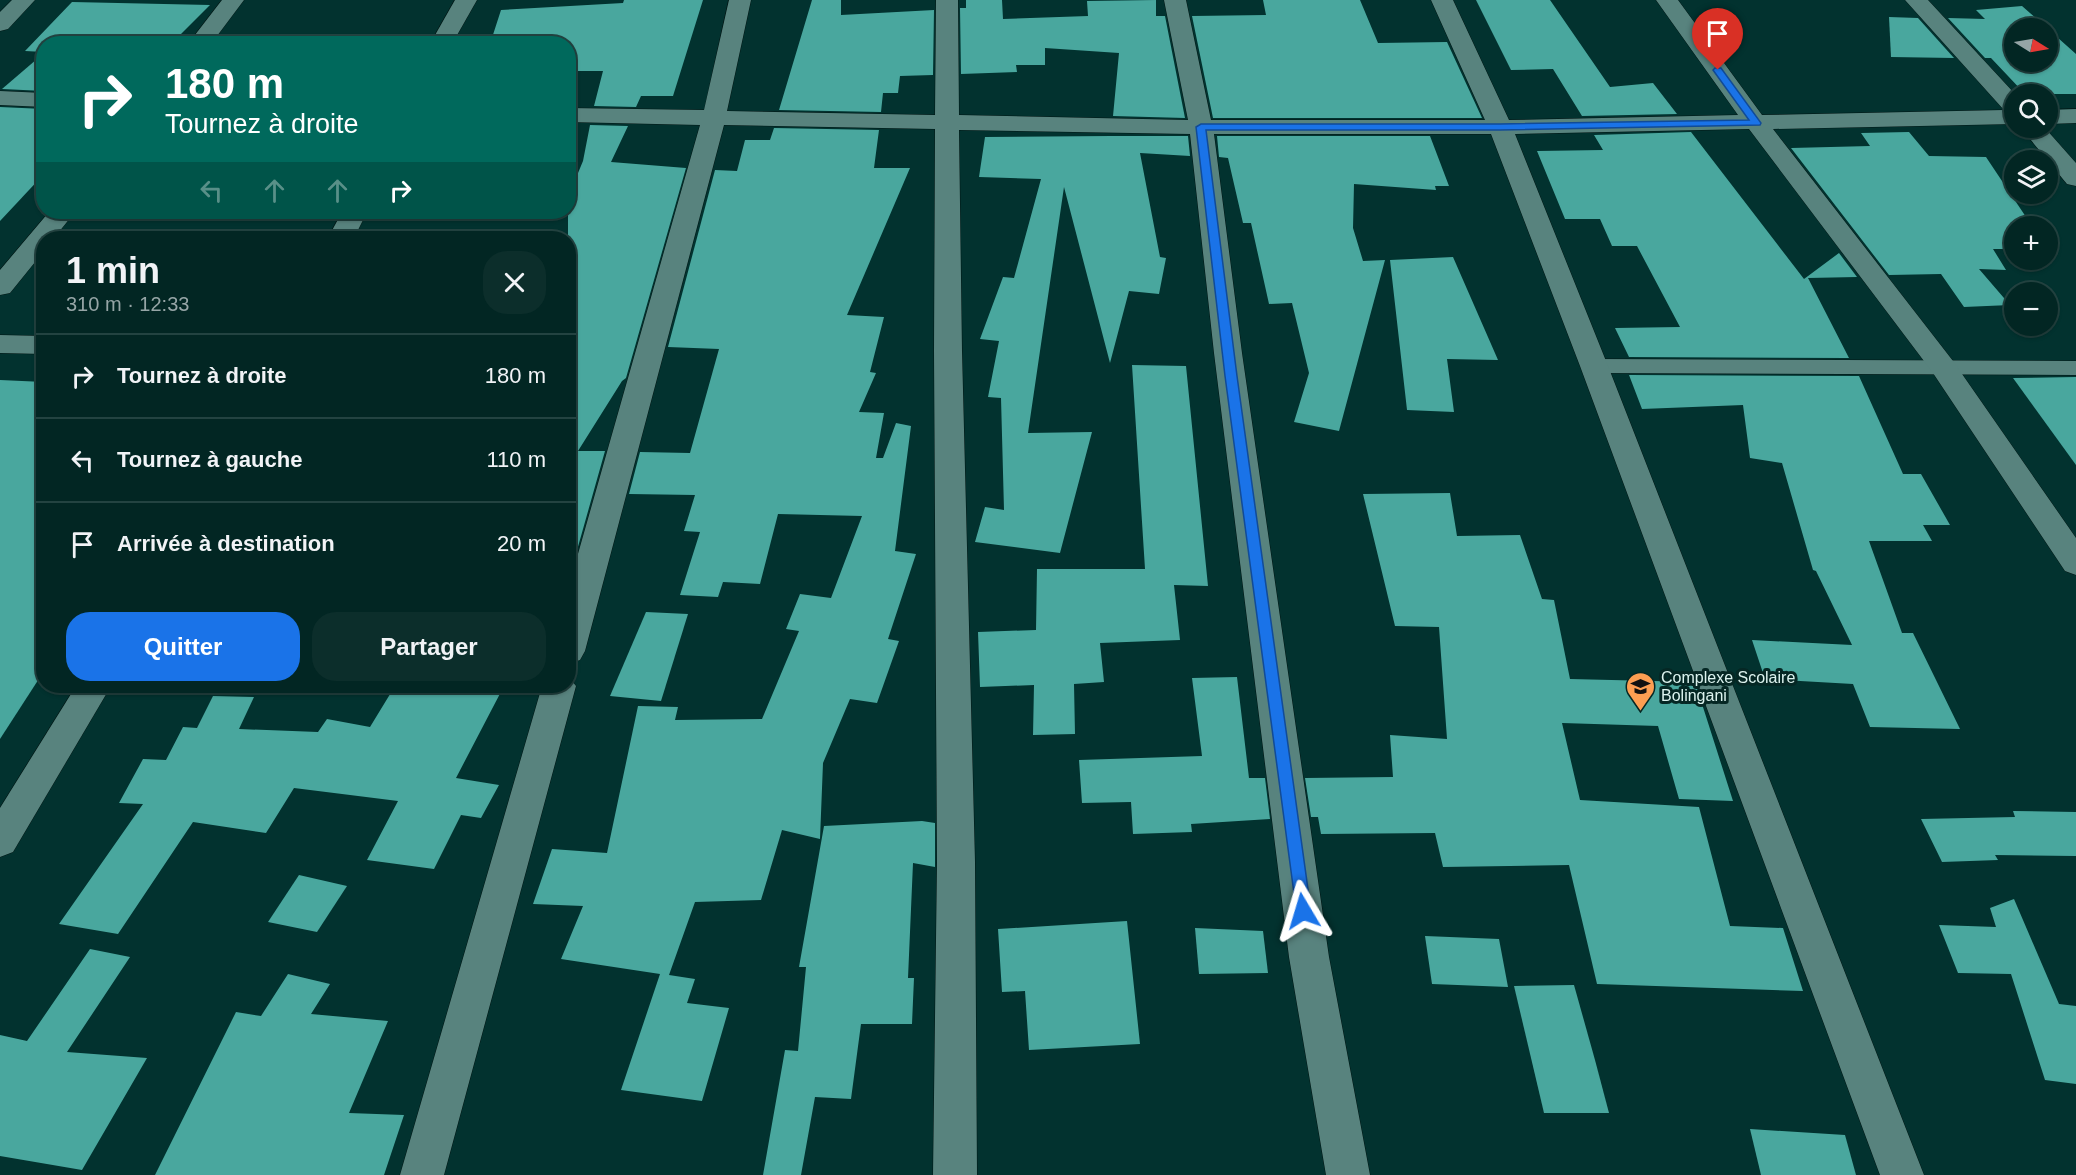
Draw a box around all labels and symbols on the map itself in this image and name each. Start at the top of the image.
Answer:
pin [1692,8,1743,70]
north arrow [2004,18,2058,72]
place label: Complexe Scolaire Bolingani [1661,669,1795,704]
school or university icon: Complexe Scolaire Bolingani [1624,670,1656,712]
position arrow [1271,879,1335,943]

